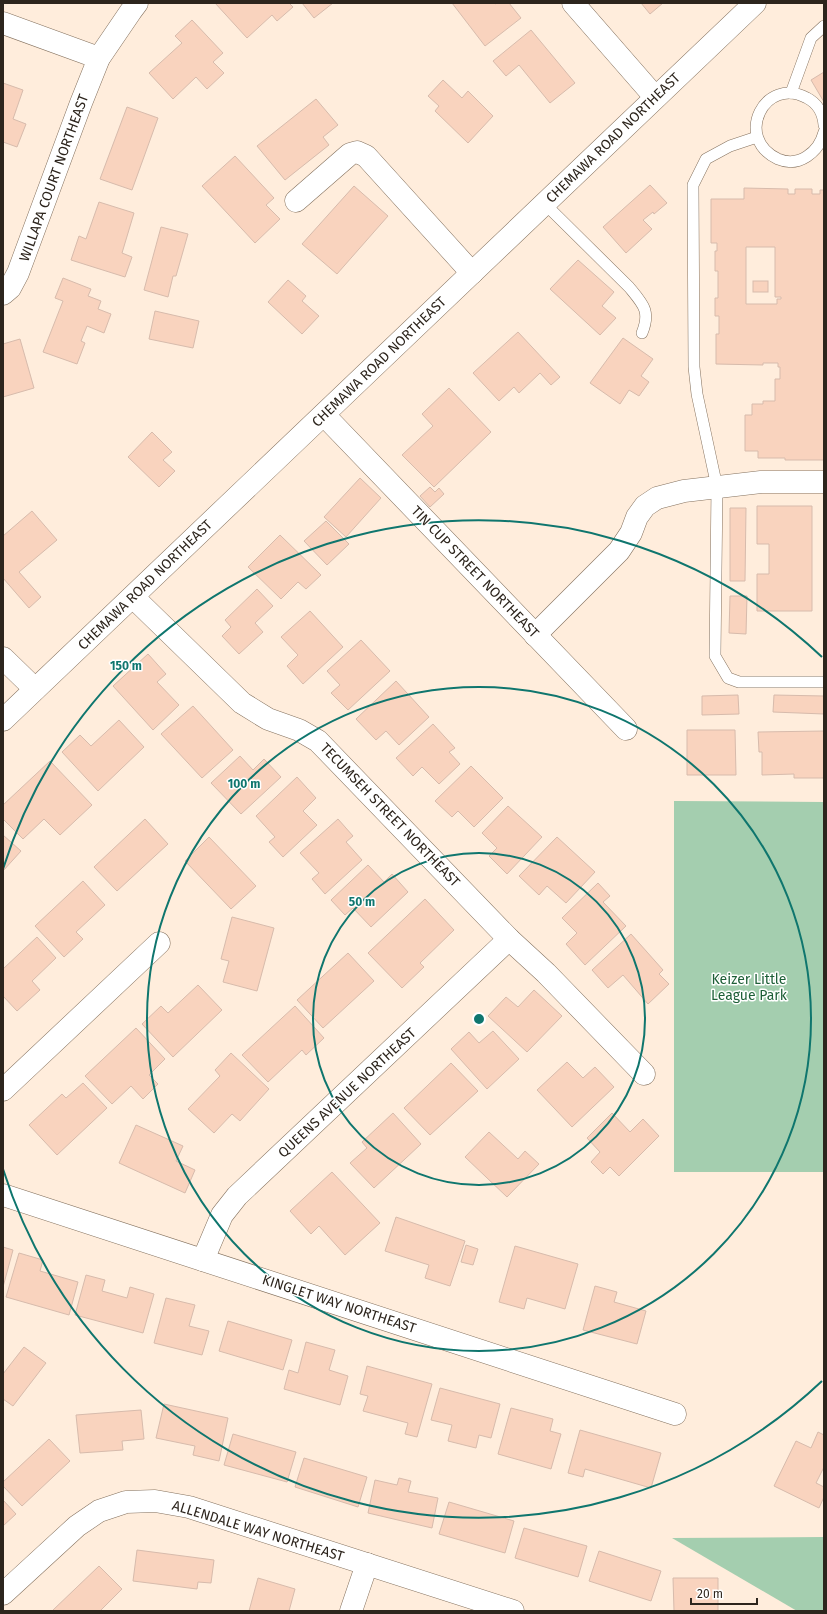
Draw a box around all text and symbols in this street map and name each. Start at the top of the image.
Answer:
street label: CHEMAWA ROAD NORTHEAST [542,69,684,207]
street label: WILLAPA COURT NORTHEAST [16,91,92,264]
street label: CHEMAWA ROAD NORTHEAST [308,293,450,431]
street label: TIN CUP STREET NORTHEAST [408,503,543,642]
street label: CHEMAWA ROAD NORTHEAST [74,516,216,654]
text: 150 m [110,659,142,673]
street label: TECUMSEH STREET NORTHEAST [317,739,464,891]
text: 100 m [228,777,260,791]
text: 50 m [349,895,375,909]
park label: Keizer Little League Park [711,971,788,1004]
centre of rings [472,1012,486,1026]
street label: QUEENS AVENUE NORTHEAST [275,1024,420,1161]
street label: KINGLET WAY NORTHEAST [260,1271,419,1337]
street label: ALLENDALE WAY NORTHEAST [170,1497,347,1565]
scale bar [691,1580,757,1606]
text: 20 m [697,1587,723,1601]

